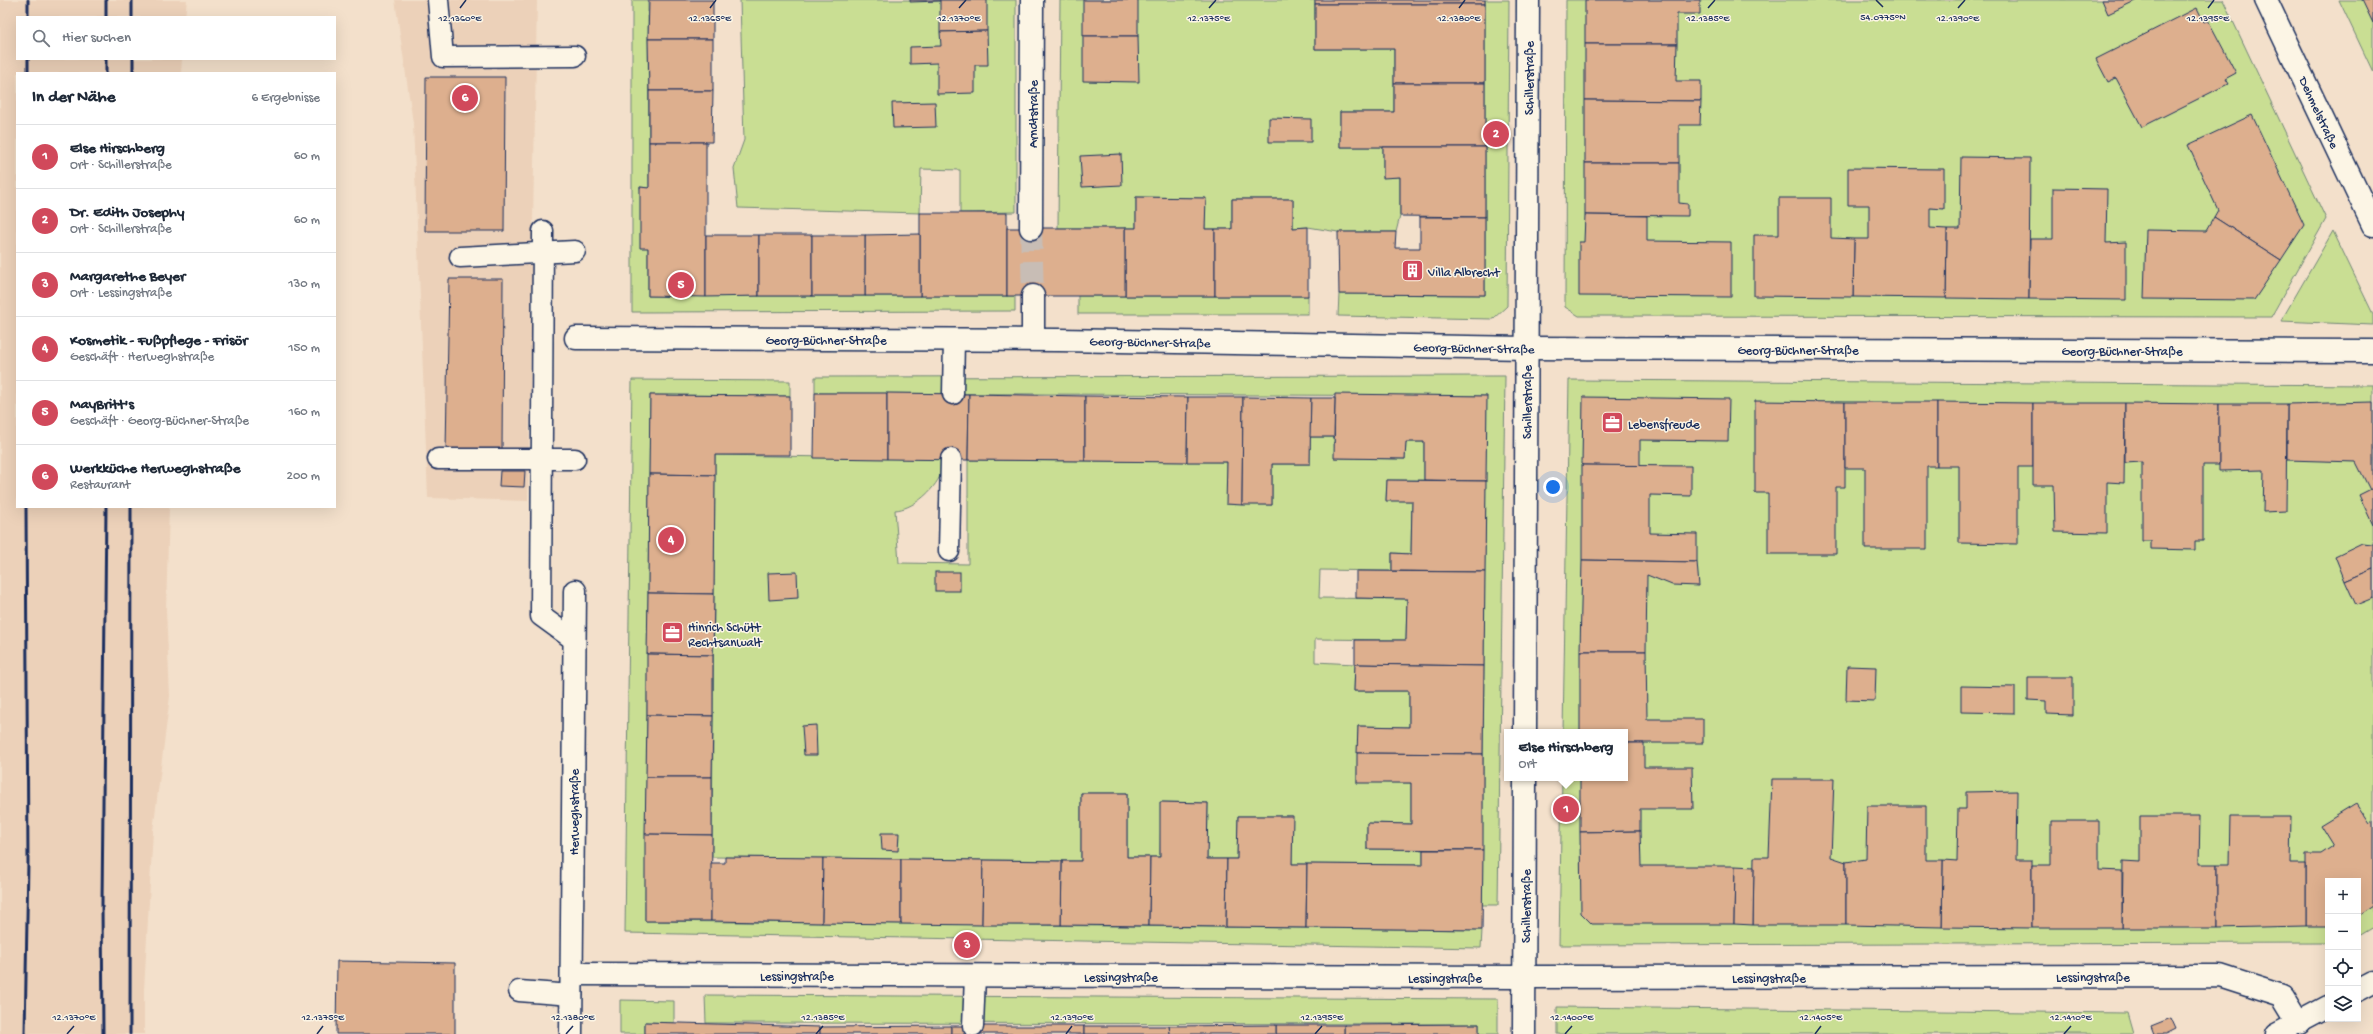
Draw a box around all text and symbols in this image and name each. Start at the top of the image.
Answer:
text: 54.0775°N [1860,12,1906,24]
text: 12.1360°E [438,13,482,25]
text: 12.1365°E [688,13,732,25]
text: 12.1370°E [937,13,981,25]
text: 12.1375°E [1187,13,1231,25]
text: 12.1380°E [1436,13,1481,25]
text: 12.1385°E [1686,13,1730,25]
text: 12.1390°E [1936,13,1980,25]
text: 12.1395°E [2186,13,2230,25]
search box [16,16,336,60]
icon: search [30,27,52,49]
text: Hier suchen [62,29,131,47]
street label: Schillerstraße [1523,41,1538,115]
street label: Dehmelstraße [2294,74,2341,152]
street label: Arndtstraße [1027,80,1042,148]
pin: 6 [452,83,478,113]
text: In der Nähe [32,88,115,108]
text: 6 Ergebnisse [251,91,320,106]
pin: 2 [1483,119,1509,149]
text: Else Hirschberg [70,140,165,158]
text: 1 [42,149,48,164]
text: 60 m [294,149,320,164]
text: Ort · Schillerstraße [70,158,172,173]
text: Dr. Edith Josephy [70,204,184,222]
text: 2 [42,213,48,228]
text: 60 m [294,213,320,228]
text: Ort · Schillerstraße [70,222,172,237]
building icon: Villa Albrecht [1399,258,1425,284]
place label: Villa Albrecht [1427,266,1501,281]
text: Margarethe Beyer [70,268,185,286]
pin: 5 [668,270,694,300]
text: 3 [42,277,48,292]
text: 130 m [288,277,320,292]
text: Ort · Lessingstraße [70,286,172,301]
text: Kosmetik - Fußpflege - Frisör [70,332,248,350]
street label: Georg-Büchner-Straße [765,334,887,349]
street label: Georg-Büchner-Straße [1089,335,1211,352]
text: 4 [42,341,48,356]
text: 150 m [288,341,320,356]
street label: Georg-Büchner-Straße [1413,341,1535,358]
street label: Georg-Büchner-Straße [1737,344,1859,359]
street label: Georg-Büchner-Straße [2061,345,2183,360]
text: Geschäft · Herweghstraße [70,350,214,365]
street label: Schillerstraße [1521,365,1536,439]
text: MayBritt's [70,396,134,414]
text: 5 [42,405,48,420]
text: 160 m [288,405,320,420]
office icon: Lebensfreude [1600,410,1626,436]
text: Geschäft · Georg-Büchner-Straße [70,414,249,429]
place label: Lebensfreude [1628,418,1700,433]
text: Werkküche Herweghstraße [70,460,240,478]
text: 6 [42,469,48,484]
text: 200 m [287,469,320,484]
your location [1543,477,1563,497]
text: Restaurant [70,478,130,493]
pin: 4 [658,525,684,555]
office icon: Hinrich Schütt Rechtsanwalt [659,620,685,646]
place label: Hinrich Schütt Rechtsanwalt [688,621,764,651]
popup [1504,729,1628,781]
text: Else Hirschberg [1519,739,1613,757]
text: Ort [1519,757,1536,772]
street label: Herweghstraße [568,769,583,855]
pin: 1 [1553,794,1579,824]
street label: Schillerstraße [1520,869,1535,943]
map controls [2325,878,2361,1022]
button: + [2325,878,2361,914]
button: − [2325,914,2361,950]
pin: 3 [954,930,980,960]
button: locate [2325,950,2361,986]
street label: Lessingstraße [760,970,834,985]
street label: Lessingstraße [1084,971,1158,986]
street label: Lessingstraße [2056,971,2130,986]
street label: Lessingstraße [1408,972,1482,987]
street label: Lessingstraße [1732,972,1806,987]
button: layers [2325,986,2361,1022]
text: 12.1370°E [52,1012,96,1024]
text: 12.1375°E [301,1012,345,1024]
text: 12.1380°E [550,1012,595,1024]
text: 12.1385°E [801,1012,845,1024]
text: 12.1390°E [1050,1012,1094,1024]
text: 12.1395°E [1300,1012,1344,1024]
text: 12.1400°E [1550,1012,1594,1024]
text: 12.1405°E [1799,1012,1843,1024]
text: 12.1410°E [2049,1012,2092,1024]

